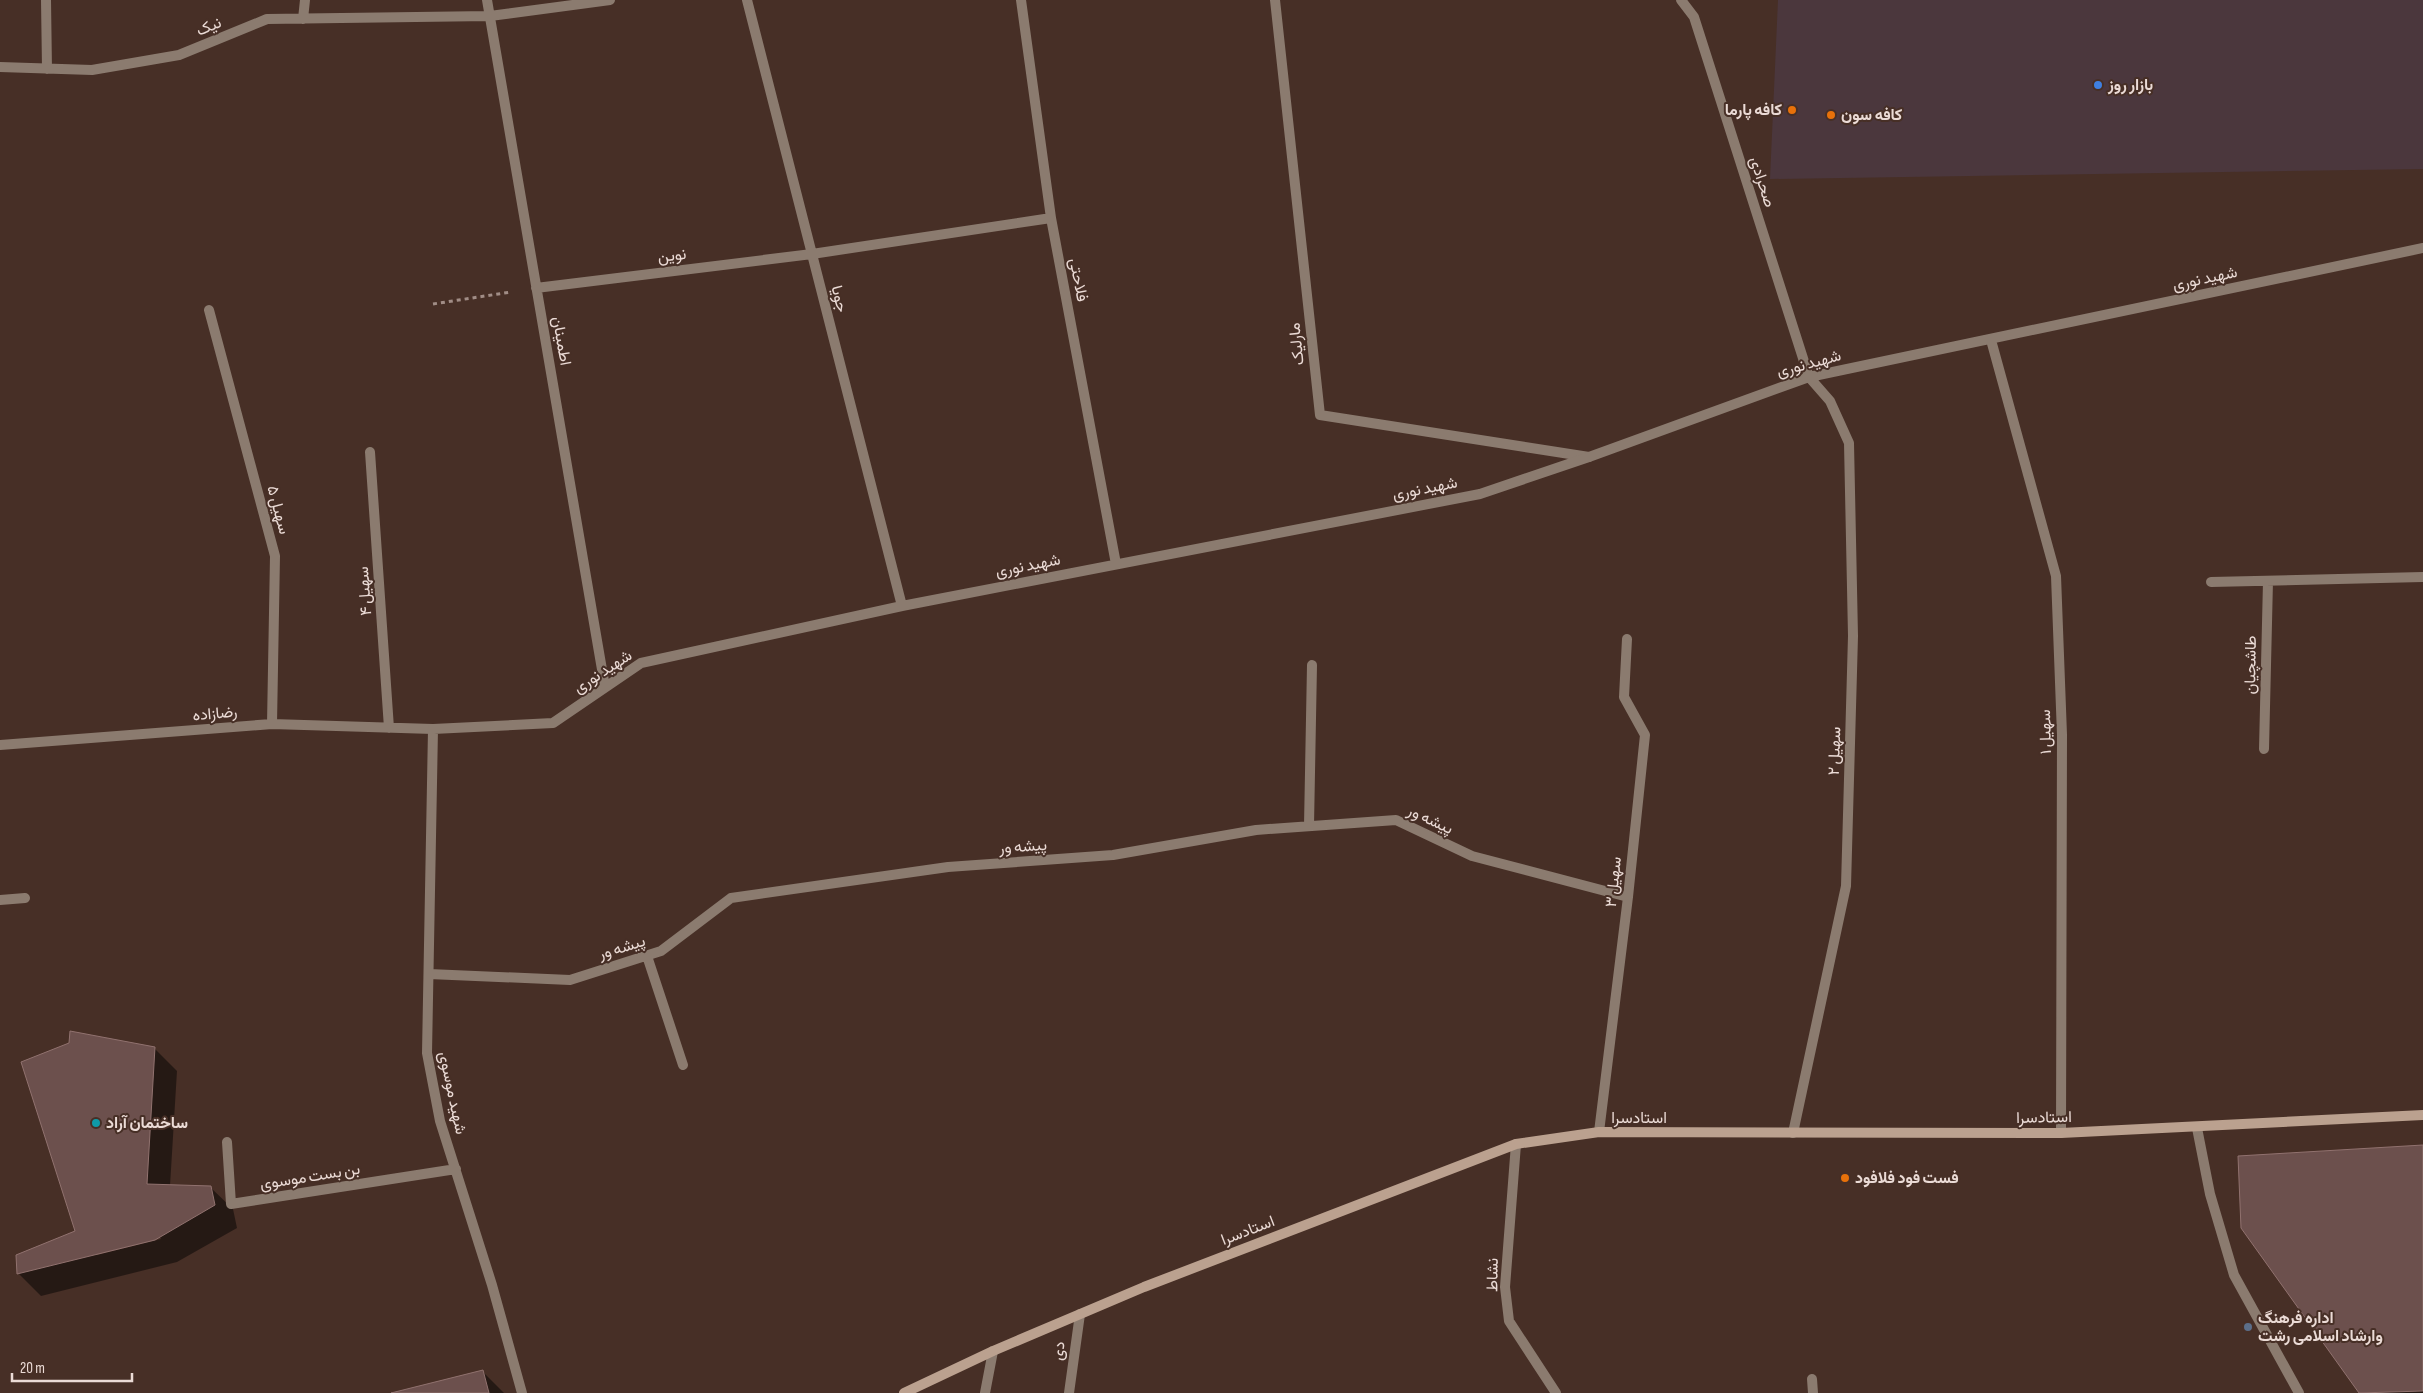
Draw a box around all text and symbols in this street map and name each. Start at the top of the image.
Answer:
street label: نیک [194,13,224,41]
place label: بازار روز [2107,76,2153,95]
marker: بازار روز [2092,79,2104,91]
place label: کافه پارما [1725,101,1782,121]
marker: کافه پارما [1786,104,1798,116]
place label: کافه سون [1841,106,1902,125]
marker: کافه سون [1825,109,1837,121]
street label: صحرادی [1745,154,1779,210]
street label: نوین [657,245,687,267]
street label: فلاحتی [1064,257,1092,303]
street label: شهید نوری [2171,263,2239,295]
street label: جویا [827,284,852,315]
street label: اطمینان [547,315,575,367]
street label: مارلیک [1285,322,1309,366]
street label: شهید نوری [1775,346,1843,382]
street label: شهید نوری [1391,473,1459,505]
street label: سهیل ۵ [262,484,294,536]
street label: شهید نوری [994,550,1062,582]
street label: سهیل ۴ [354,566,376,616]
street label: طاشچیان [2241,635,2262,695]
street label: شهید نوری [570,646,636,698]
street label: رضازاده [192,703,238,725]
street label: سهیل ۱ [2036,709,2056,755]
street label: سهیل ۲ [1825,726,1845,776]
street label: پیشه ور [1403,801,1456,840]
street label: پیشه ور [997,836,1048,859]
street label: سهیل ۳ [1602,856,1626,908]
street label: پیشه ور [595,932,648,965]
street label: شهید موسوی [434,1050,470,1136]
street label: استادسرا [2016,1108,2072,1128]
street label: استادسرا [1611,1109,1667,1128]
place label: ساختمان آراد [106,1114,188,1133]
marker: ساختمان آراد [90,1117,102,1129]
street label: بن بست موسوی [259,1160,361,1194]
place label: فست فود فلافود [1855,1169,1959,1188]
marker: فست فود فلافود [1839,1172,1851,1184]
street label: استادسرا [1219,1212,1277,1250]
street label: نشاط [1483,1258,1503,1292]
place label: اداره فرهنگ وارشاد اسلامی رشت [2258,1309,2383,1346]
marker: اداره فرهنگ وارشاد اسلامی رشت [2242,1321,2254,1333]
street label: دی [1048,1340,1070,1362]
scale bar [12,1350,132,1382]
text: 20 m [20,1359,45,1378]

